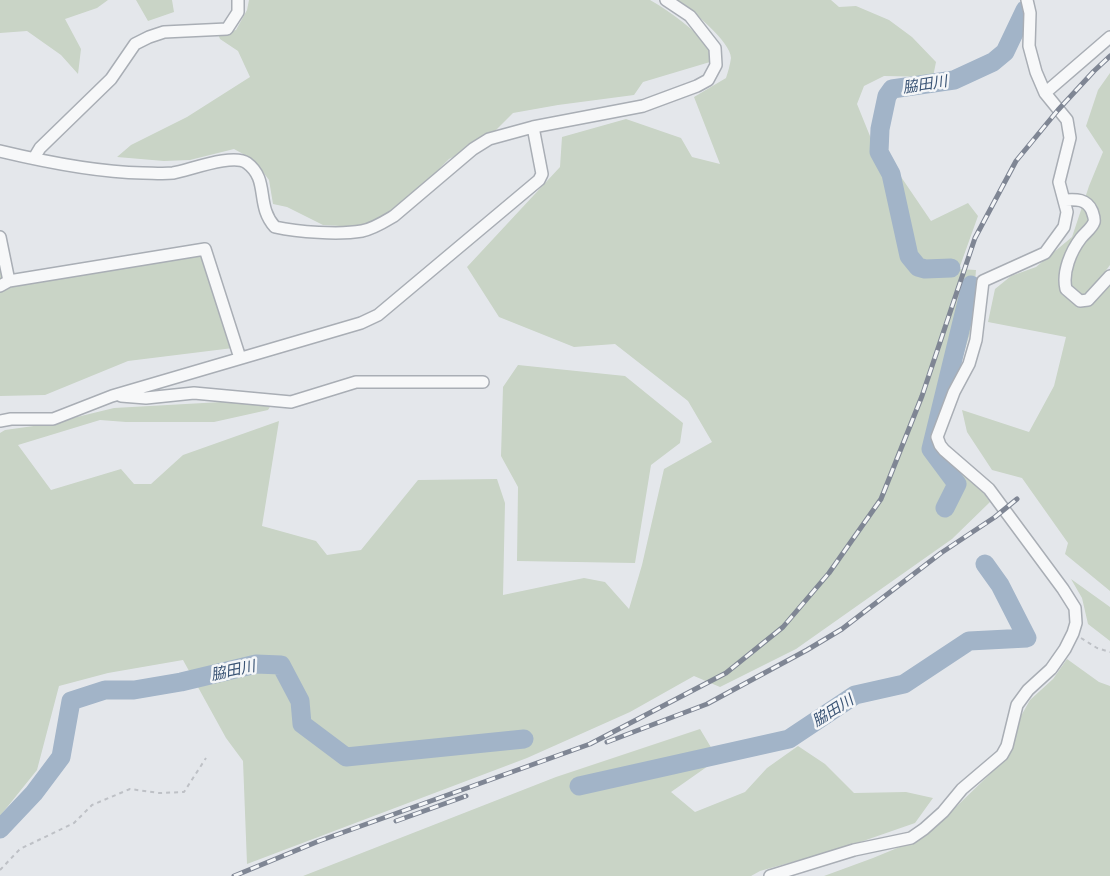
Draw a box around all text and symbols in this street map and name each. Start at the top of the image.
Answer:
water label: 脇田川 [901,73,949,97]
water label: 脇田川 [209,658,257,684]
water label: 脇田川 [809,691,857,731]

